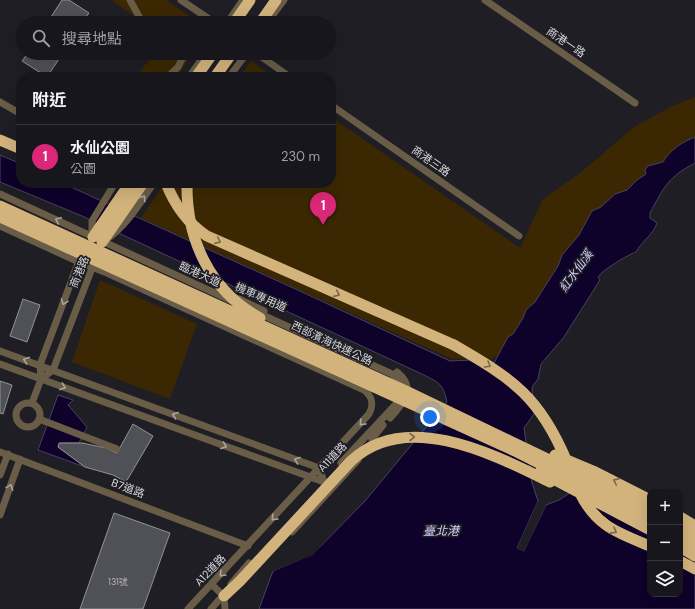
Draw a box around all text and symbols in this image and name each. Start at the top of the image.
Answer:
search box [16,16,336,60]
street label: 商港一路 [544,24,588,60]
icon: search [30,27,52,49]
text: 搜尋地點 [62,29,122,49]
text: 附近 [32,89,66,111]
text: 水仙公園 [70,138,130,158]
street label: 商港三路 [409,143,453,179]
text: 1 [43,148,47,165]
text: 230 m [281,148,320,165]
text: 公園 [70,160,96,177]
pin: 1 [310,192,336,225]
one-way arrow [138,195,146,202]
one-way arrow [54,217,61,225]
one-way arrow [214,236,222,244]
water label: 紅水仙溪 [555,245,598,295]
street label: 商港路 [66,254,92,290]
street label: 臨港大道 [177,259,223,289]
street label: 機車專用道 [233,279,289,315]
one-way arrow [334,289,341,297]
one-way arrow [60,298,68,305]
street label: 西部濱海快速公路 [289,318,375,368]
one-way arrow [23,357,30,365]
one-way arrow [484,360,491,367]
one-way arrow [59,383,66,391]
your location [420,407,440,427]
one-way arrow [171,411,178,420]
one-way arrow [359,418,366,426]
one-way arrow [409,433,415,441]
street label: A11道路 [315,439,349,475]
one-way arrow [221,442,228,450]
one-way arrow [293,456,300,465]
street label: B7道路 [109,475,147,501]
one-way arrow [612,478,620,486]
one-way arrow [6,484,14,491]
map controls [647,489,683,597]
button: + [647,489,683,525]
one-way arrow [271,513,278,521]
water label: 臺北港 [423,523,461,539]
button: − [647,525,683,561]
one-way arrow [610,526,618,533]
street label: A12道路 [192,551,228,589]
button: layers [647,561,683,597]
one-way arrow [219,569,226,577]
house number: 131號 [108,576,128,588]

